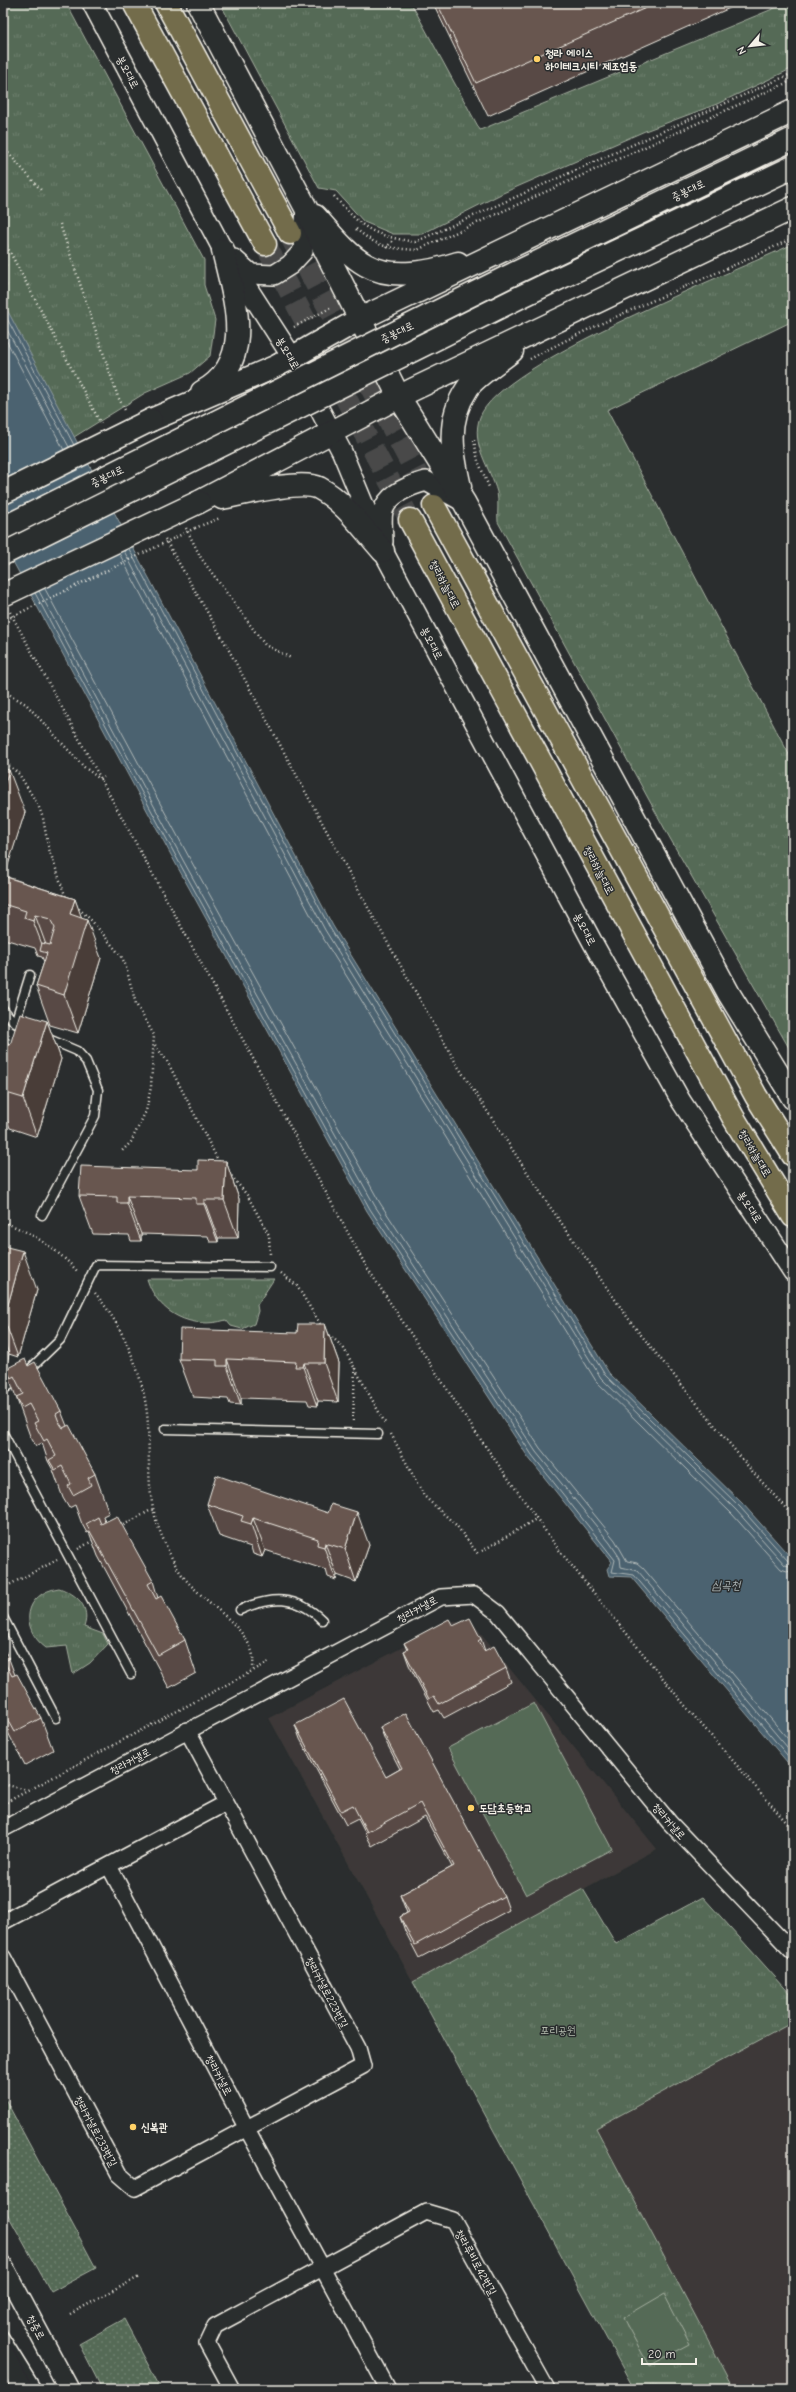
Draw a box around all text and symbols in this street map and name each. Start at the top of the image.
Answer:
north arrow [730,26,770,66]
text: N [734,44,749,57]
place label: 청라 에이스 하이테크시티 제조업동 [545,47,638,73]
street label: 봉오대로 [114,54,142,91]
marker: 청라 에이스 하이테크시티 제조업동 [532,54,542,64]
street label: 중봉대로 [669,177,707,204]
street label: 중봉대로 [378,319,416,346]
street label: 봉오대로 [273,335,302,372]
street label: 중봉대로 [88,463,126,490]
street label: 청라하늘대로 [426,558,463,611]
street label: 봉오대로 [418,625,446,662]
street label: 청라하늘대로 [580,844,617,897]
street label: 봉오대로 [571,911,599,948]
street label: 청라하늘대로 [735,1127,774,1179]
street label: 봉오대로 [734,1189,765,1226]
water label: 심곡천 [712,1578,742,1592]
street label: 청라커낼로 [395,1593,440,1626]
street label: 청라커낼로 [108,1745,153,1778]
street label: 청라커낼로 [649,1800,688,1842]
place label: 도담초등학교 [479,1802,532,1815]
marker: 도담초등학교 [466,1803,476,1813]
street label: 청라커낼로223번길 [302,1954,351,2030]
park label: 포리공원 [540,2024,576,2037]
street label: 청라커낼로 [202,2053,235,2098]
street label: 청라커낼로233번길 [71,2093,120,2169]
place label: 신복관 [141,2121,168,2134]
marker: 신복관 [128,2122,138,2132]
street label: 청라루비로42번길 [452,2227,499,2297]
street label: 청중로 [24,2312,48,2342]
scale bar [642,2340,696,2366]
text: 20 m [648,2347,676,2361]

